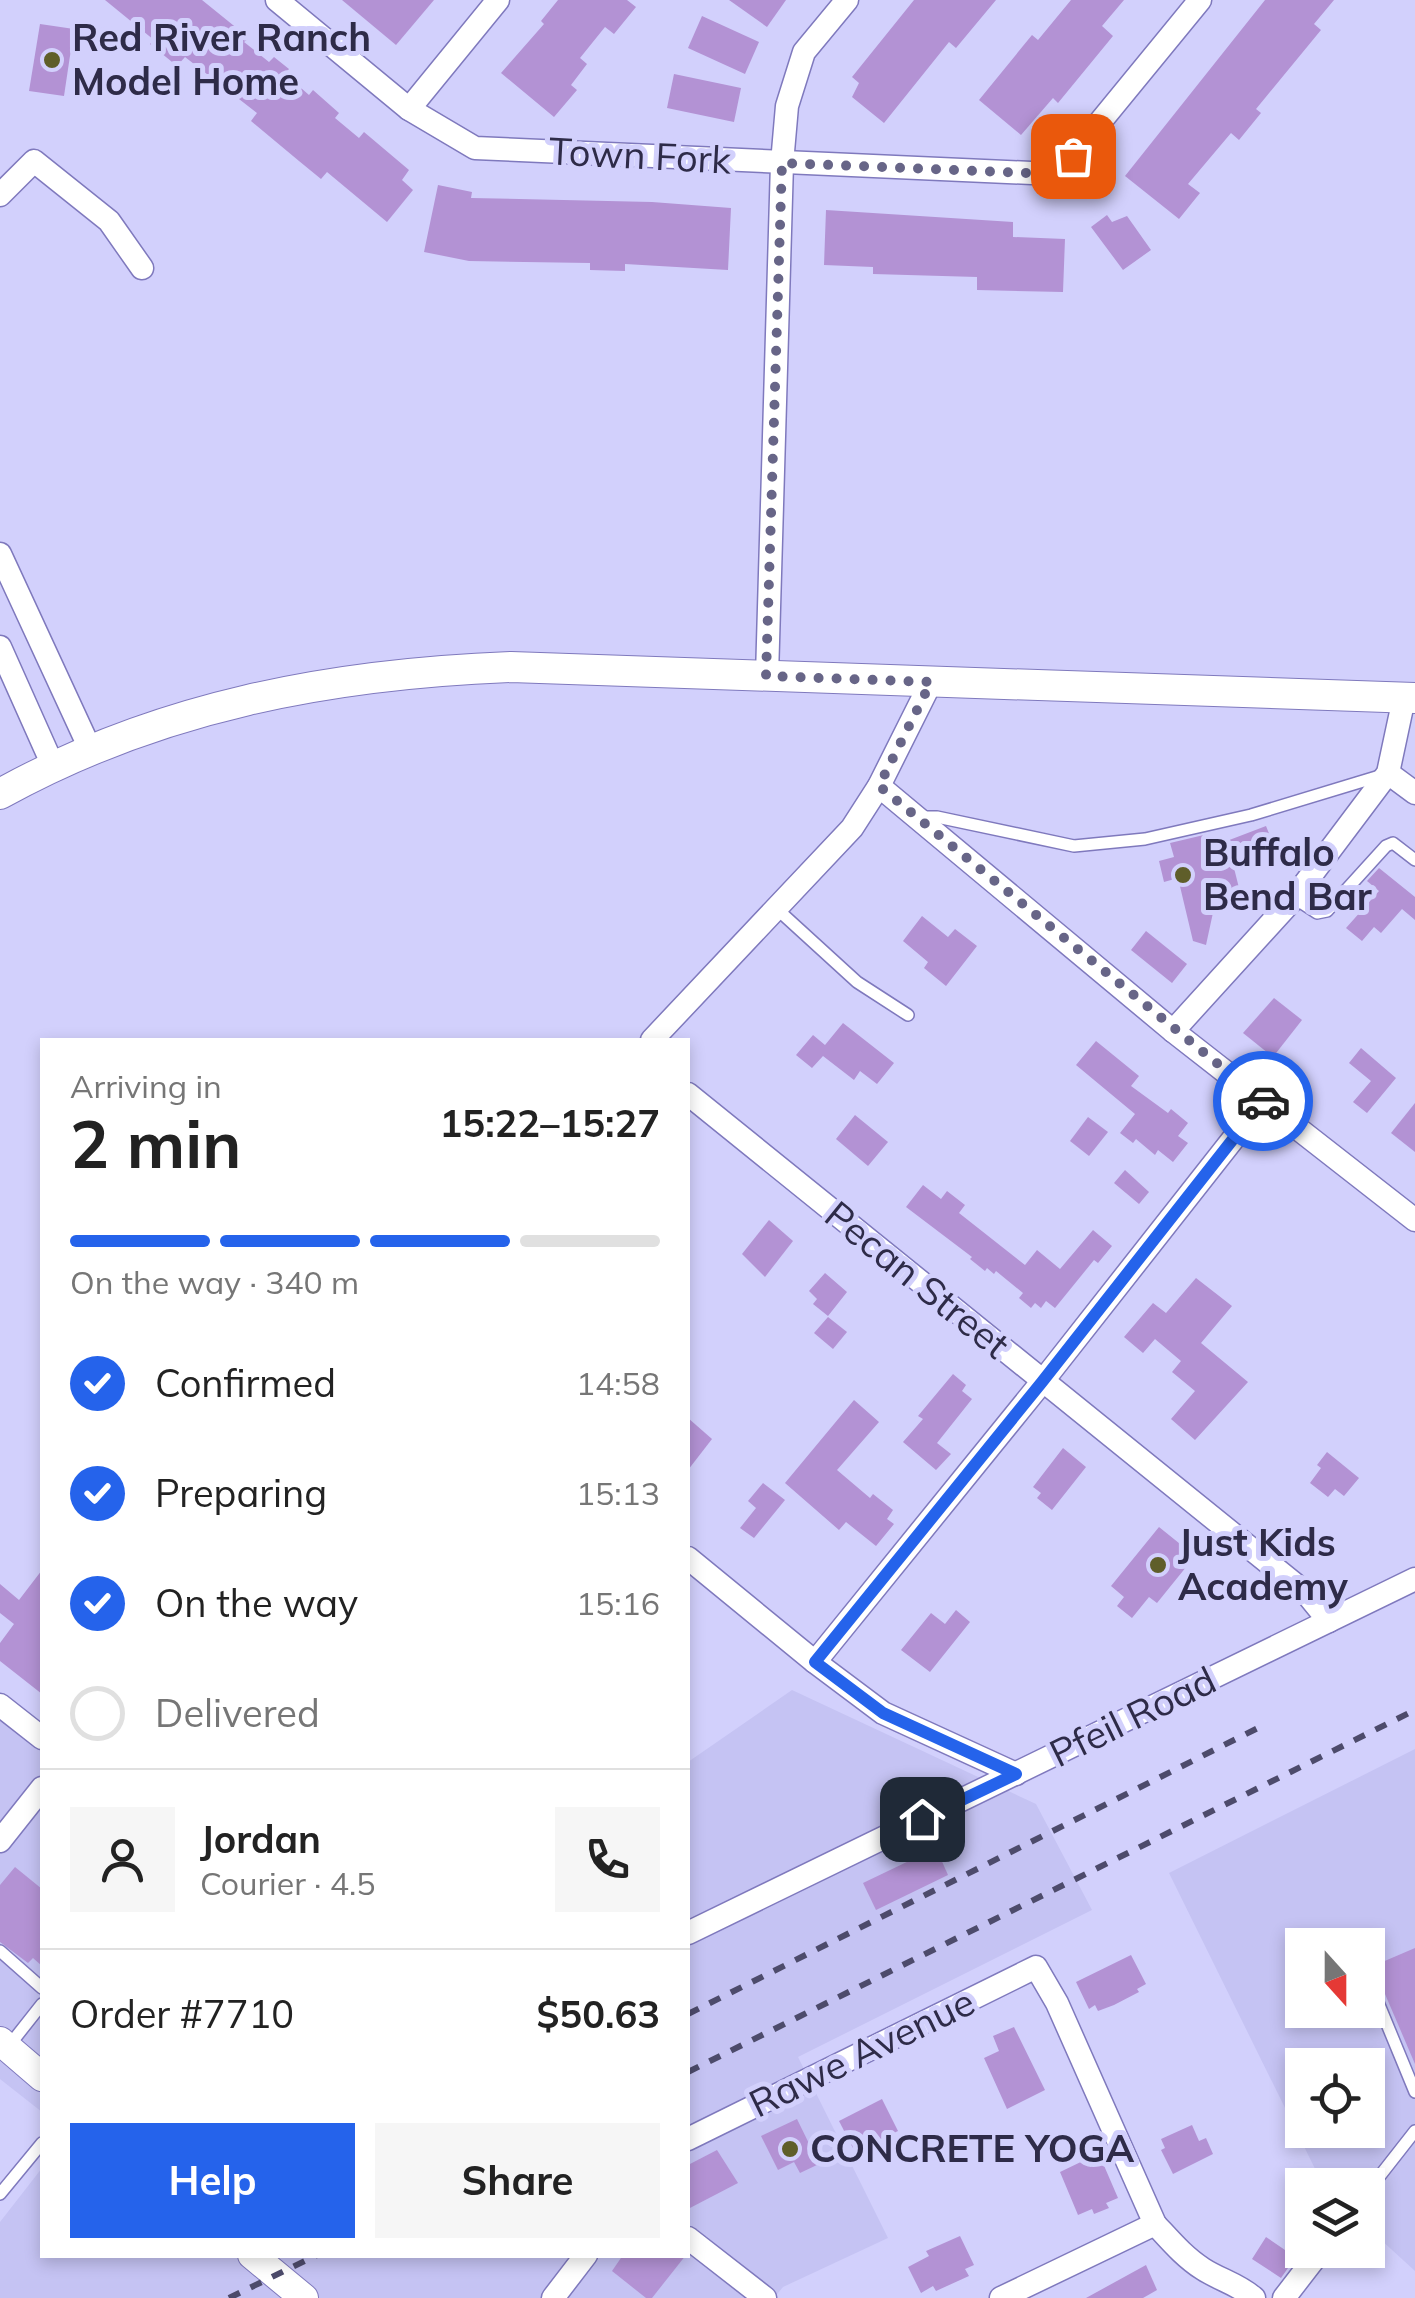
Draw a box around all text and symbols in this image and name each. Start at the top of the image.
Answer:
place label: Red River Ranch Model Home [72,13,371,105]
marker: Red River Ranch Model Home [41,49,63,71]
pin [1031,114,1116,199]
street label: Town Fork [548,126,733,184]
icon: bag [1046,129,1101,184]
place label: Buffalo Bend Bar [1203,828,1372,920]
marker: Buffalo Bend Bar [1172,864,1194,886]
courier [1213,1051,1313,1151]
text: Arriving in [70,1066,222,1106]
icon: car [1236,1074,1291,1129]
text: 15:22–15:27 [440,1099,660,1147]
text: 2 min [70,1103,241,1184]
street label: Pecan Street [816,1190,1020,1368]
text: On the way · 340 m [70,1262,359,1302]
icon: check [70,1356,125,1411]
text: Confirmed [155,1359,336,1407]
text: 14:58 [576,1363,660,1403]
icon: check [70,1466,125,1521]
text: Preparing [155,1469,327,1517]
text: 15:13 [576,1473,660,1513]
place label: Just Kids Academy [1178,1518,1348,1610]
marker: Just Kids Academy [1147,1554,1169,1576]
icon: check [70,1576,125,1631]
text: On the way [155,1579,358,1627]
text: 15:16 [576,1583,660,1623]
street label: Pfeil Road [1042,1655,1223,1777]
text: Delivered [155,1689,320,1737]
pin [880,1777,965,1862]
icon: home [895,1792,950,1847]
button: person [70,1807,175,1912]
button: phone [555,1807,660,1912]
text: Jordan [200,1815,321,1863]
text: Courier · 4.5 [200,1863,376,1903]
north arrow [1285,1928,1385,2028]
map controls [1285,1928,1385,2268]
street label: Rawe Avenue [741,1977,982,2127]
text: Order #7710 [70,1990,294,2038]
text: $50.63 [537,1990,660,2038]
button: locate [1285,2048,1385,2148]
button: Help [70,2123,355,2238]
button: Share [375,2123,660,2238]
place label: CONCRETE YOGA [810,2124,1135,2172]
marker: CONCRETE YOGA [779,2138,801,2160]
button: layers [1285,2168,1385,2268]

